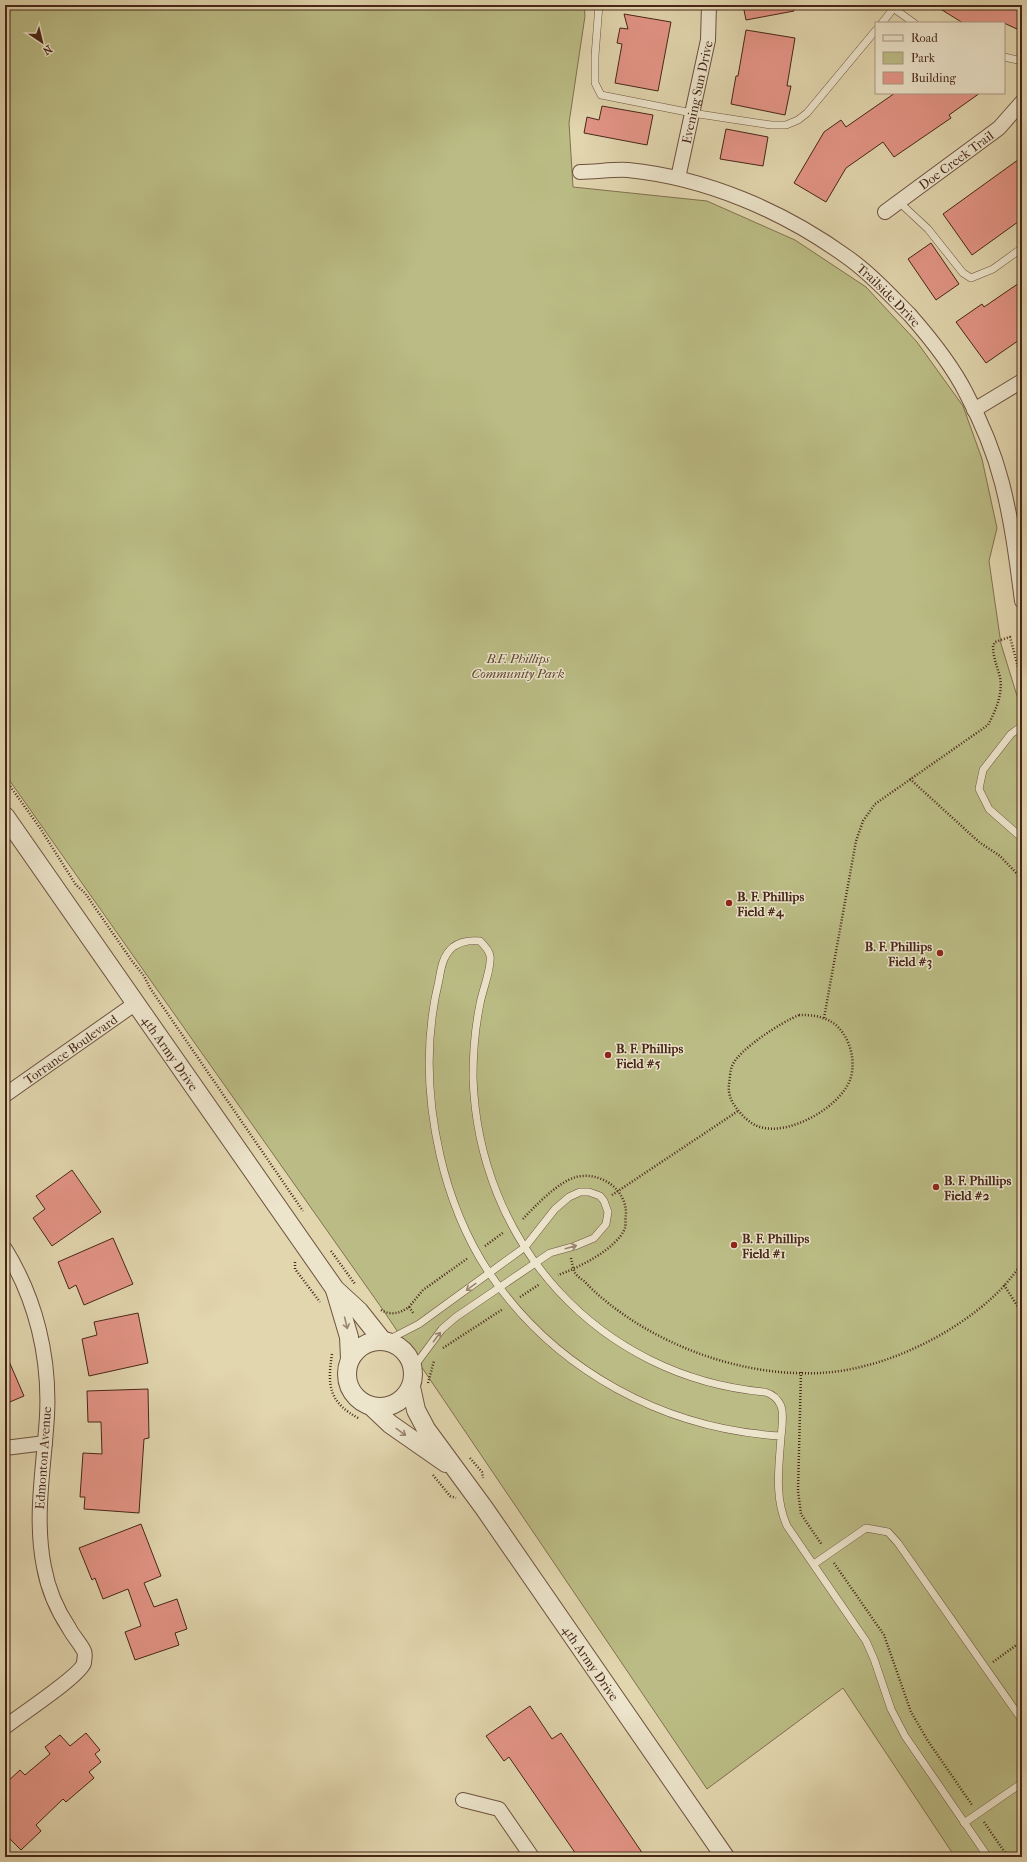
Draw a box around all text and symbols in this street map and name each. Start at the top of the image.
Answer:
north arrow [22,22,62,62]
legend [875,22,1005,94]
text: Road [911,31,938,45]
street label: Evening Sun Drive [678,38,715,145]
text: N [40,42,55,58]
text: Park [911,51,936,65]
text: Building [911,71,956,85]
street label: Doe Creek Trail [916,127,997,192]
street label: Trailside Drive [854,260,924,330]
park label: B.F. Phillips Community Park [471,651,565,681]
place label: B. F. Phillips Field #4 [736,889,804,920]
marker: B. F. Phillips Field #4 [724,898,734,908]
place label: B. F. Phillips Field #3 [865,939,932,970]
marker: B. F. Phillips Field #3 [935,948,945,958]
street label: Torrance Boulevard [21,1011,121,1087]
street label: 4th Army Drive [139,1013,202,1094]
place label: B. F. Phillips Field #5 [615,1041,683,1071]
marker: B. F. Phillips Field #5 [603,1050,613,1060]
place label: B. F. Phillips Field #2 [943,1173,1011,1203]
marker: B. F. Phillips Field #2 [931,1182,941,1192]
place label: B. F. Phillips Field #1 [741,1231,809,1261]
marker: B. F. Phillips Field #1 [729,1240,739,1250]
one-way arrow [564,1243,577,1250]
one-way arrow [466,1283,477,1291]
one-way arrow [342,1316,350,1329]
one-way arrow [432,1331,441,1342]
street label: Edmonton Avenue [32,1405,54,1510]
one-way arrow [396,1428,407,1436]
street label: 4th Army Drive [560,1622,622,1704]

